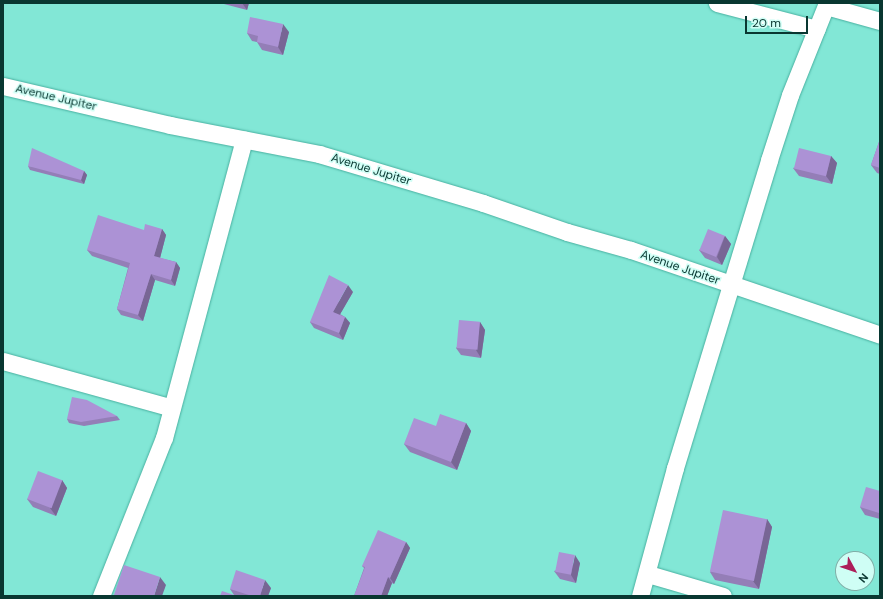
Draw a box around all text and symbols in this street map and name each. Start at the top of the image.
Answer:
scale bar [747,8,810,34]
text: 20 m [752,15,781,31]
street label: Avenue Jupiter [14,82,98,114]
street label: Avenue Jupiter [329,151,413,189]
street label: Avenue Jupiter [638,248,722,288]
north arrow [835,551,875,591]
text: N [855,570,871,586]

